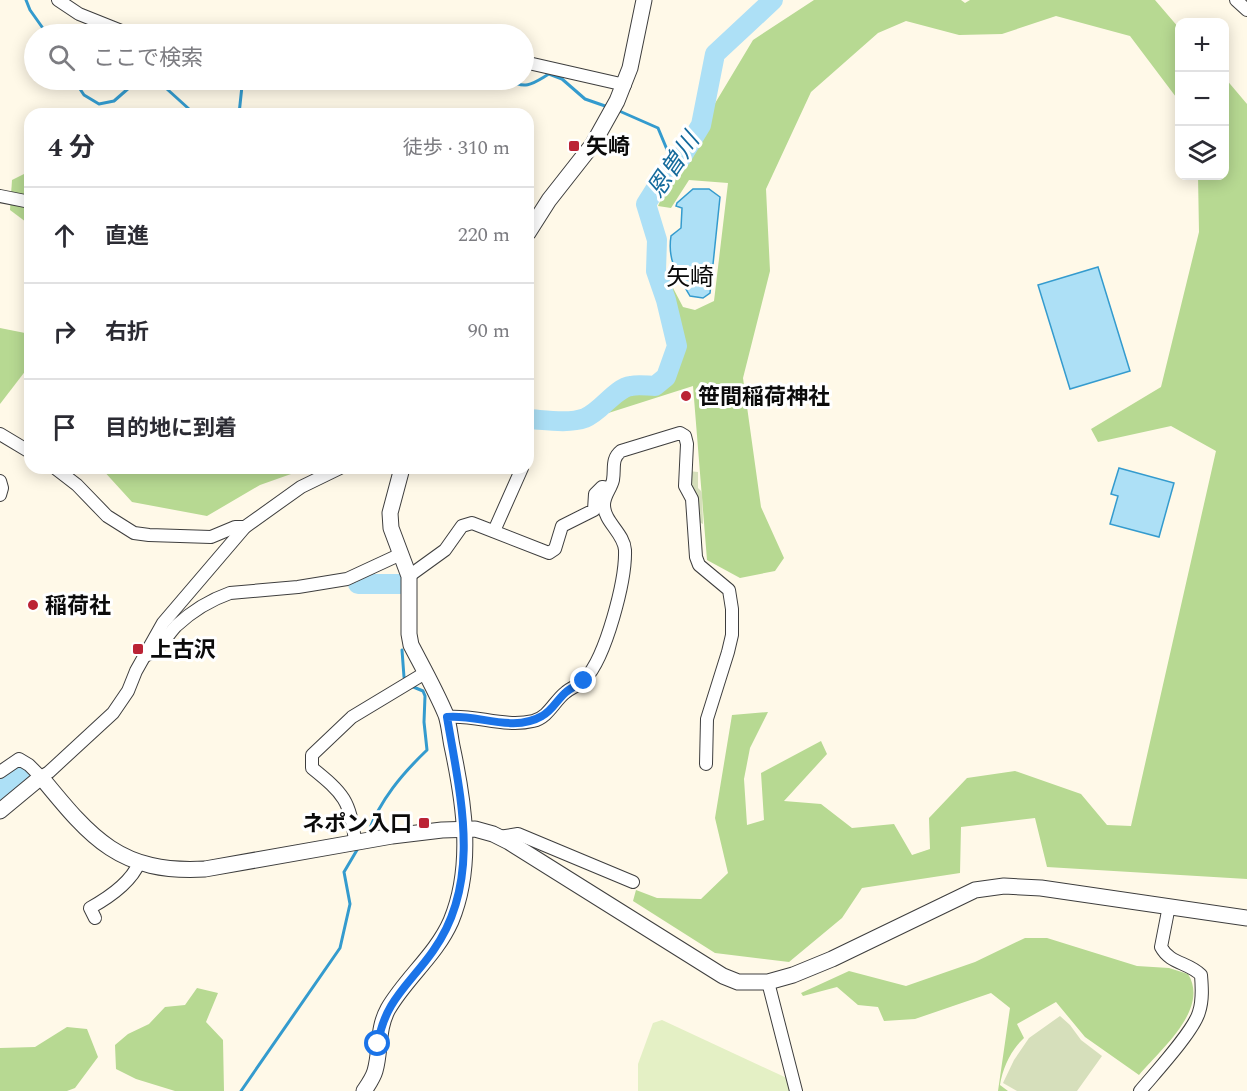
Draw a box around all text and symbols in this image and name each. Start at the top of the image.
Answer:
map controls [1175,18,1229,180]
button: + [1175,18,1229,72]
search box [24,24,534,90]
icon: search [45,41,78,74]
text: ここで検索 [93,42,203,75]
button: − [1175,72,1229,126]
water label: 恩曽川 [639,123,711,205]
button: layers [1175,126,1229,180]
text: 4 分 [48,128,95,168]
place label: 矢崎 [586,131,630,164]
text: 徒歩 · 310 m [403,133,510,163]
marker: 矢崎 [567,139,581,153]
icon: ahead [48,219,81,252]
text: 直進 [105,220,149,253]
text: 220 m [458,220,510,250]
district label: 矢崎 [666,260,714,296]
icon: right [48,315,81,348]
text: 右折 [105,316,149,349]
text: 90 m [468,316,510,346]
place label: 笹間稲荷神社 [698,381,830,414]
marker: 笹間稲荷神社 [679,389,693,403]
icon: arrive [48,411,81,444]
text: 目的地に到着 [105,412,237,445]
place label: 稲荷社 [45,590,111,623]
marker: 稲荷社 [26,598,40,612]
place label: 上古沢 [150,634,216,667]
marker: 上古沢 [131,642,145,656]
route end [570,667,596,693]
place label: ネポン入口 [302,808,412,841]
marker: ネポン入口 [417,816,431,830]
route start [364,1030,390,1056]

